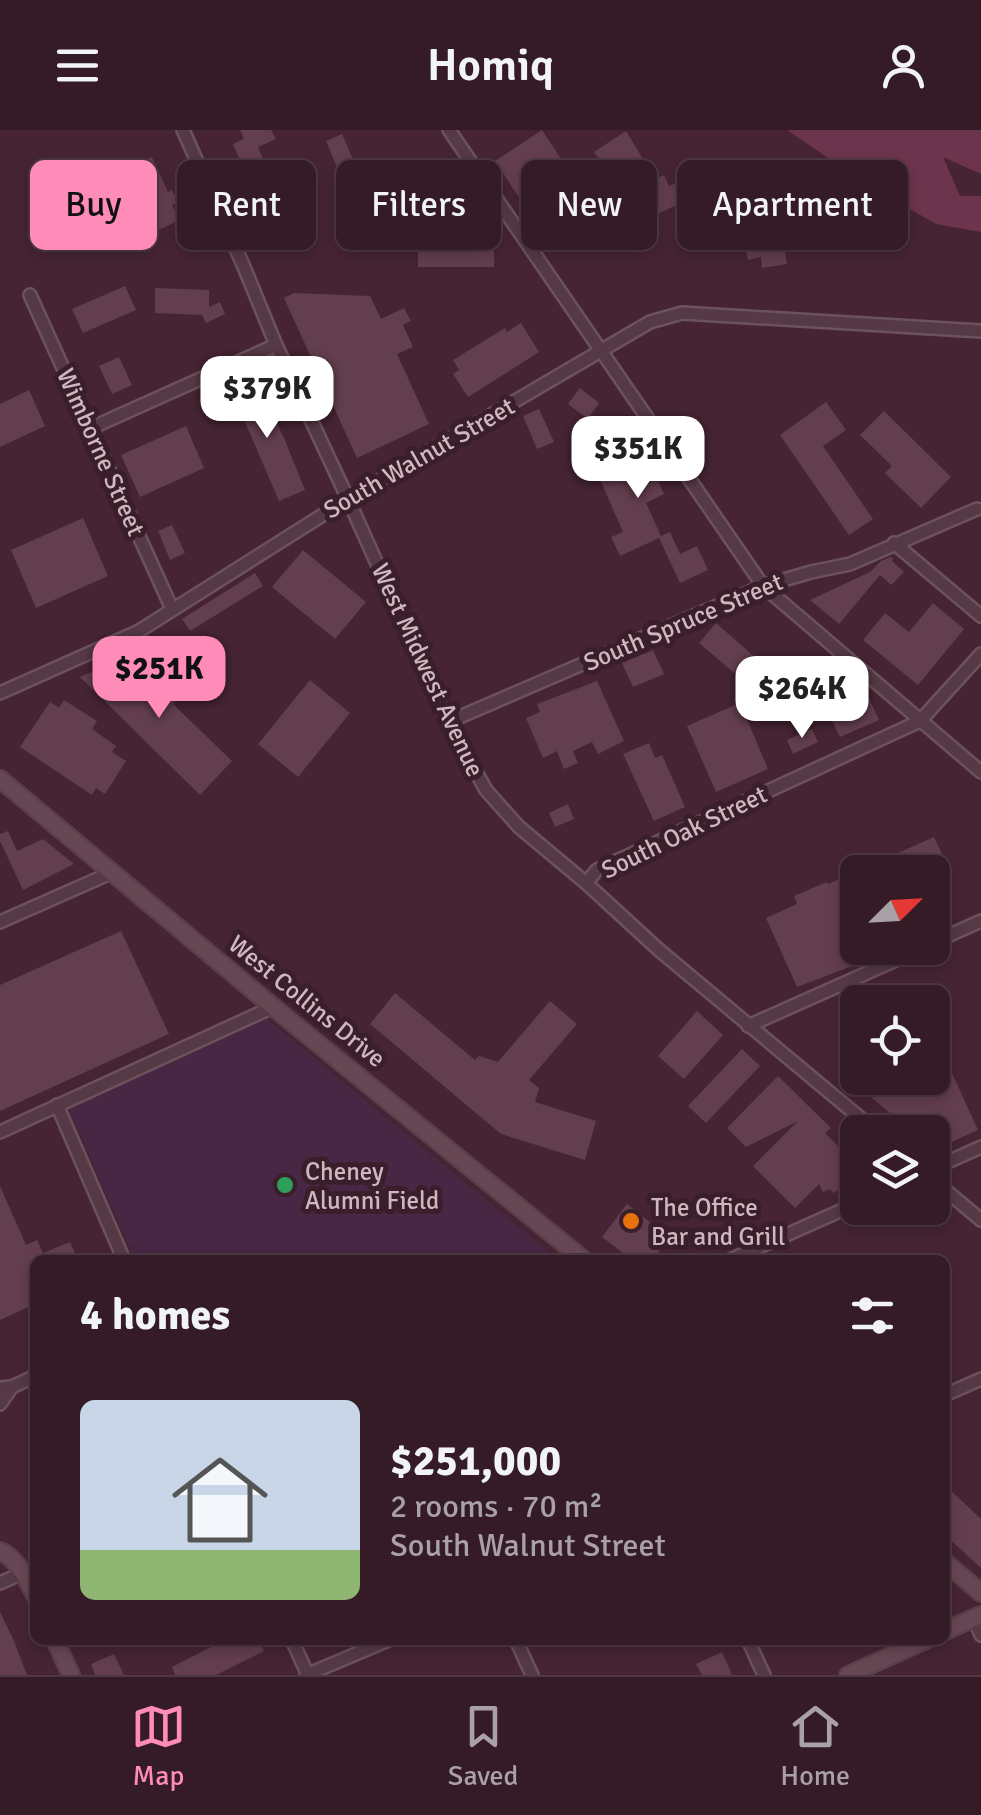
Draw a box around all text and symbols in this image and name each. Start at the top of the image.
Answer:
icon: menu [50,38,105,93]
text: Homiq [427,38,554,93]
icon: person [876,38,931,93]
chip: Buy [30,160,157,250]
chip: Rent [177,160,316,250]
chip: Filters [336,160,501,250]
chip: New [521,160,657,250]
chip: Apartment [677,160,908,250]
pin: $379K [197,356,337,441]
street label: Wimborne Street [50,363,152,541]
text: $379K [223,369,311,408]
street label: South Walnut Street [318,391,520,525]
pin: $351K [568,416,708,501]
text: $351K [594,429,682,468]
street label: West Midwest Avenue [365,558,491,782]
street label: South Spruce Street [579,566,787,678]
pin: $251K [89,636,229,721]
text: $251K [115,649,203,688]
pin: $264K [732,656,872,741]
text: $264K [758,669,846,708]
street label: South Oak Street [596,778,772,885]
north arrow [840,855,950,965]
map controls [840,855,950,1225]
street label: West Collins Drive [222,928,392,1074]
button: locate [840,985,950,1095]
button: layers [840,1115,950,1225]
place label: Cheney Alumni Field [305,1156,439,1216]
marker: Cheney Alumni Field [274,1174,296,1196]
place label: The Office Bar and Grill [651,1192,785,1252]
marker: The Office Bar and Grill [620,1210,642,1232]
icon: filters [845,1288,900,1343]
text: 4 homes [80,1290,230,1341]
text: $251,000 [390,1436,561,1487]
icon: home [160,1440,280,1560]
text: 2 rooms · 70 m² [390,1487,603,1526]
text: South Walnut Street [390,1526,666,1565]
tab: Map [131,1699,186,1793]
tab: Saved [448,1699,518,1793]
tab: Home [780,1699,850,1793]

